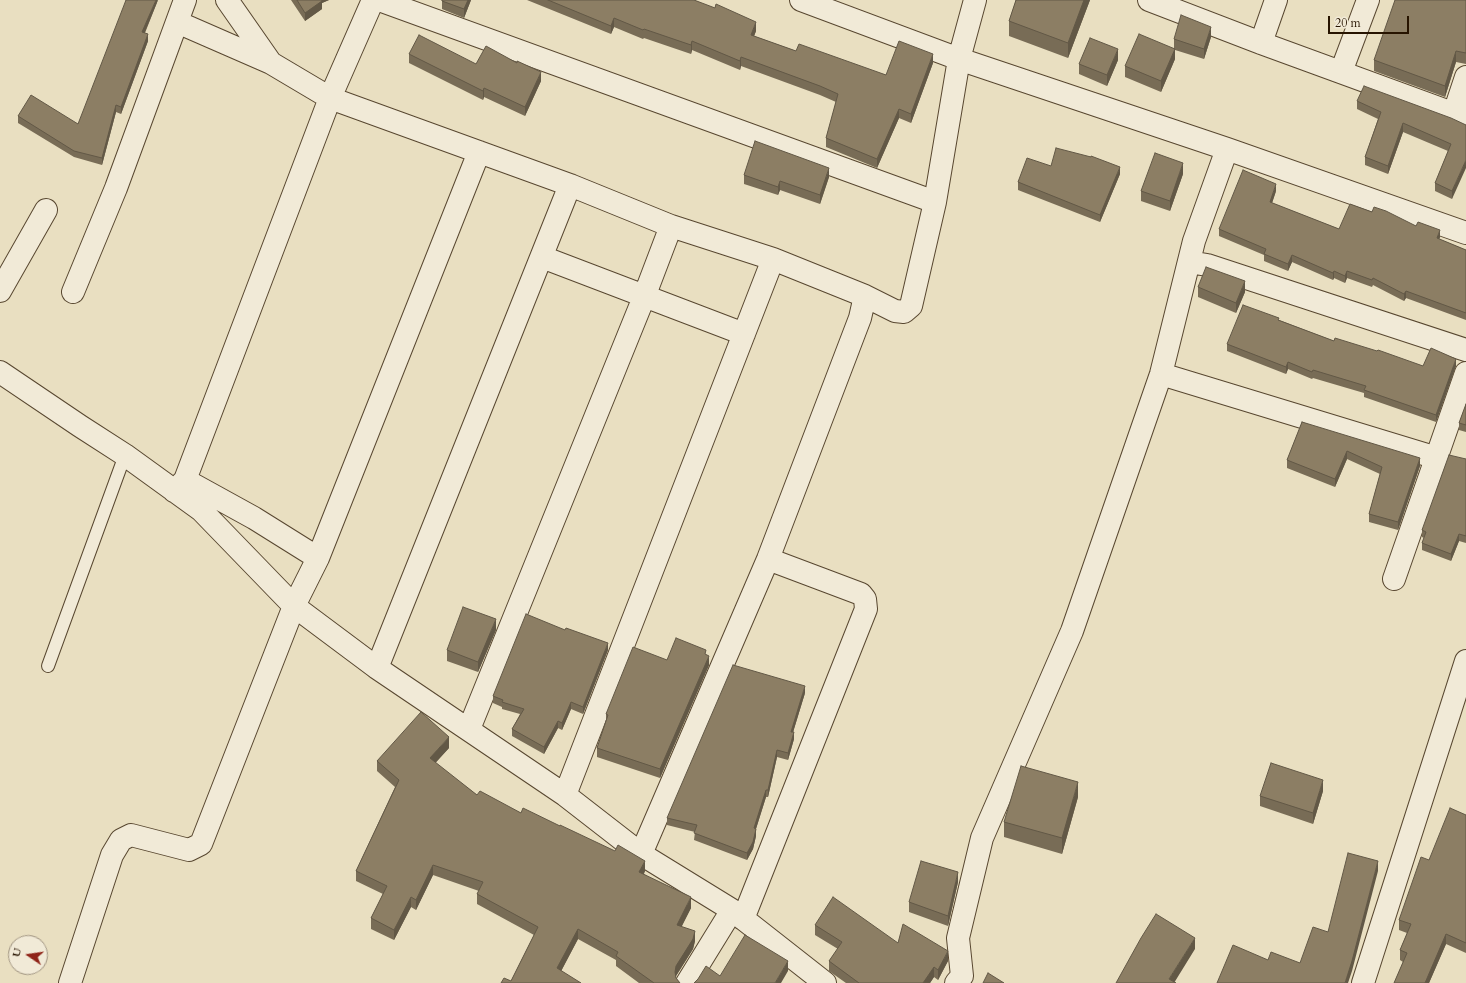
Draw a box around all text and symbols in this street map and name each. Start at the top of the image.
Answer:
scale bar [1330,8,1411,34]
text: 20 m [1335,15,1361,31]
north arrow [8,935,48,975]
text: U [8,946,25,958]

